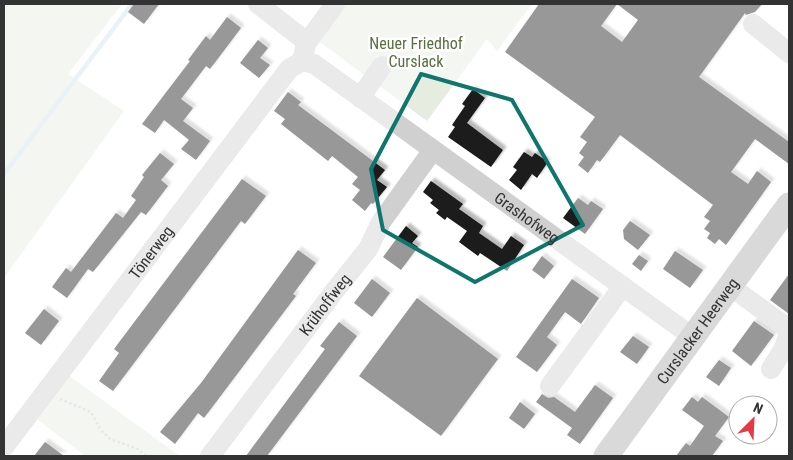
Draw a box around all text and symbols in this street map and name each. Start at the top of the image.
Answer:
park label: Neuer Friedhof Curslack [369,34,463,71]
street label: Grashofweg [491,188,563,248]
street label: Tönerweg [125,222,177,283]
street label: Krühoffweg [295,270,355,340]
street label: Curslacker Heerweg [653,274,743,388]
north arrow [728,395,778,445]
text: N [751,399,765,417]

